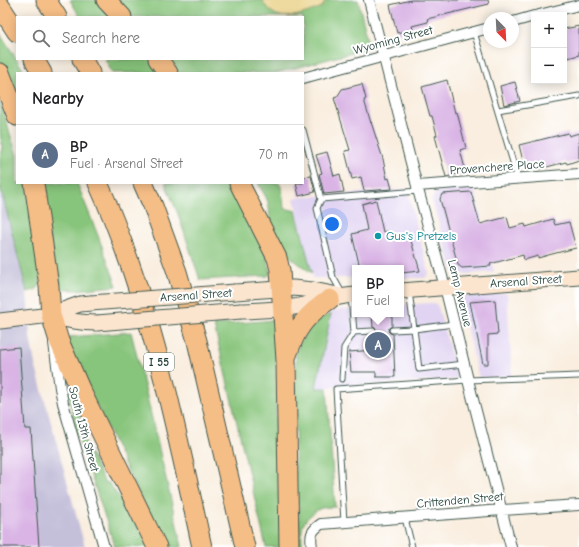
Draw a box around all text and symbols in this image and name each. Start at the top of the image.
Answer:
north arrow [483,12,519,48]
map controls [531,12,567,84]
button: + [531,12,567,48]
search box [16,16,304,60]
street label: Wyoming Street [352,23,435,57]
icon: search [30,27,52,49]
text: Search here [62,29,140,47]
button: − [531,48,567,84]
text: Nearby [32,89,83,108]
text: BP [70,138,87,156]
text: A [41,147,49,162]
text: 70 m [259,147,288,162]
text: Fuel · Arsenal Street [70,156,183,171]
street label: Provenchere Place [449,157,545,177]
your location [322,214,342,234]
place label: Gus's Pretzels [386,229,456,243]
marker: Gus's Pretzels [373,231,383,241]
street label: Lemp Avenue [445,258,475,328]
popup [352,265,404,317]
street label: Arsenal Street [489,271,563,291]
text: BP [366,275,384,293]
street label: Arsenal Street [159,285,233,305]
text: Fuel [366,293,390,308]
pin: A [365,330,391,360]
road number: I 55 [144,353,174,371]
street label: South 13th Street [66,385,102,474]
street label: Crittenden Street [416,489,505,511]

